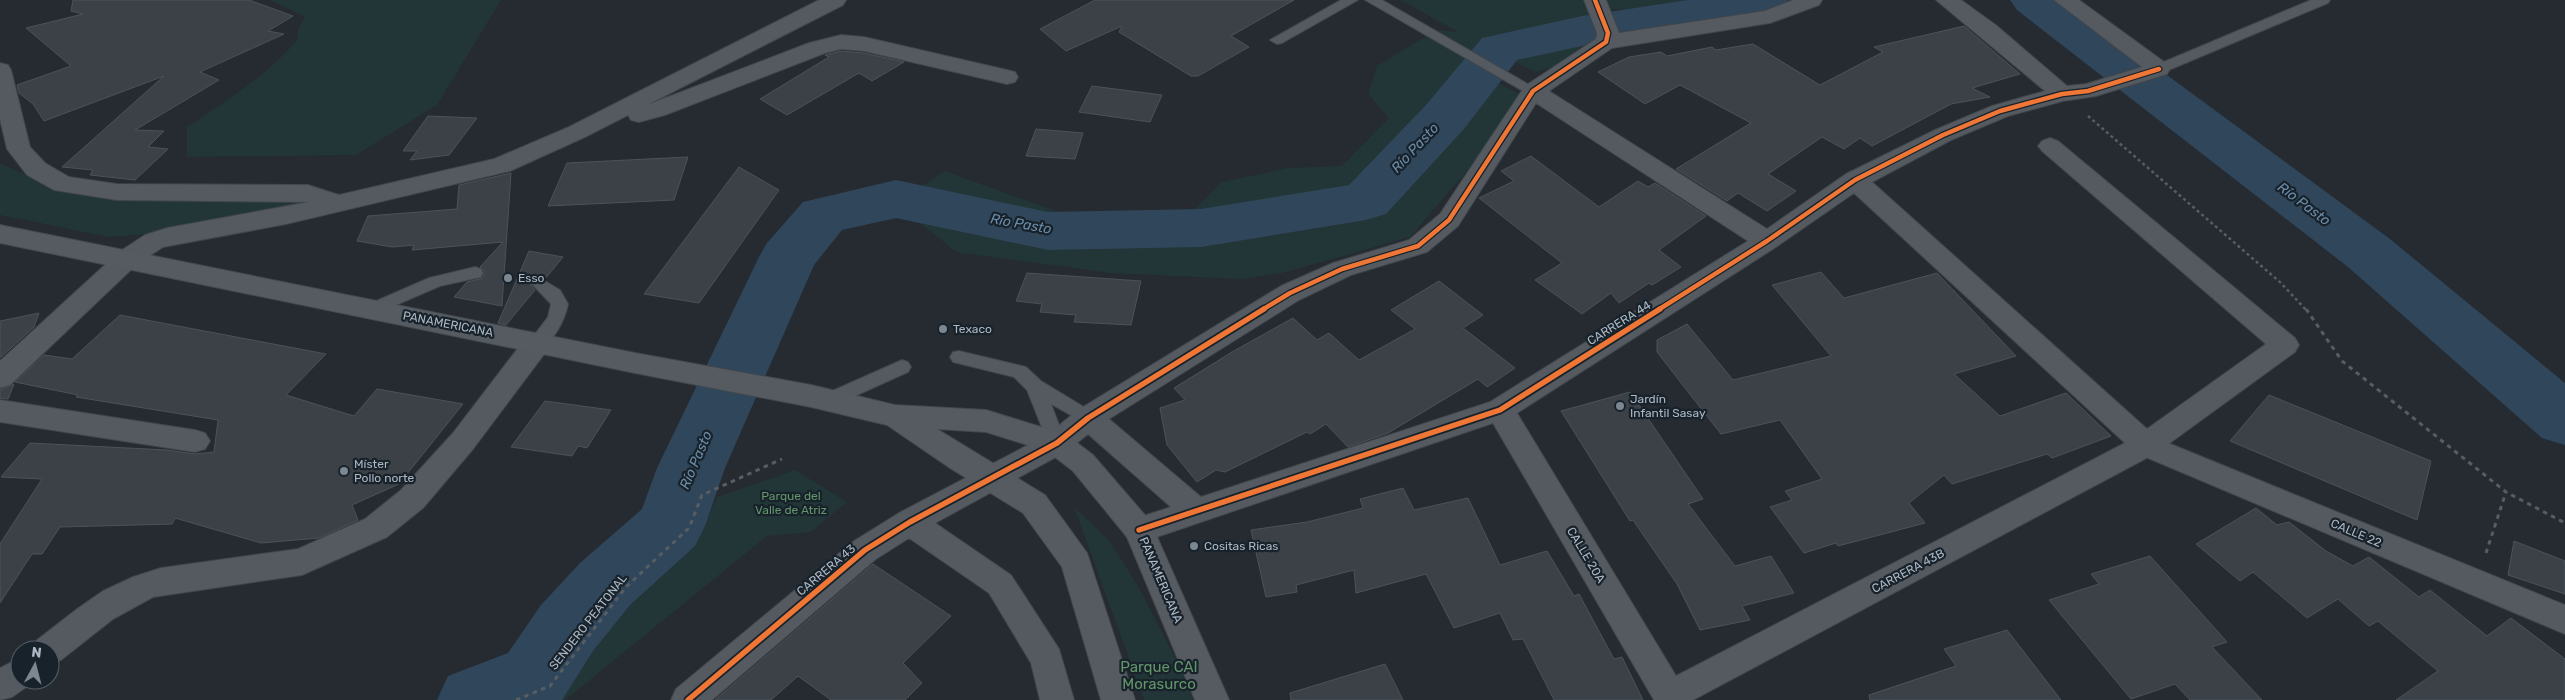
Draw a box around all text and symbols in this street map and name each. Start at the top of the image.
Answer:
water label: Río Pasto [1388,120,1442,176]
water label: Río Pasto [2274,179,2334,229]
water label: Río Pasto [989,210,1053,238]
place label: Esso [518,271,545,285]
marker: Esso [502,272,514,284]
street label: CARRERA 44 [1585,298,1654,348]
street label: PANAMERICANA [402,308,494,340]
place label: Texaco [953,322,992,336]
marker: Texaco [937,323,949,335]
place label: Jardín Infantil Sasay [1630,392,1706,420]
marker: Jardín Infantil Sasay [1614,400,1626,412]
water label: Río Pasto [676,428,716,492]
place label: Míster Pollo norte [354,457,415,485]
marker: Míster Pollo norte [338,465,350,477]
park label: Parque del Valle de Atriz [755,489,827,517]
street label: CALLE 22 [2329,516,2383,550]
street label: CALLE 20A [1564,525,1608,585]
street label: PANAMERICANA [1137,535,1185,625]
place label: Cositas Ricas [1204,539,1278,553]
marker: Cositas Ricas [1188,540,1200,552]
street label: CARRERA 43 [794,541,858,599]
street label: CARRERA 43B [1869,546,1947,596]
street label: SENDERO PEATONAL [546,571,630,673]
north arrow [10,640,60,690]
text: N [30,644,43,662]
park label: Parque CAI Morasurco [1120,658,1198,693]

